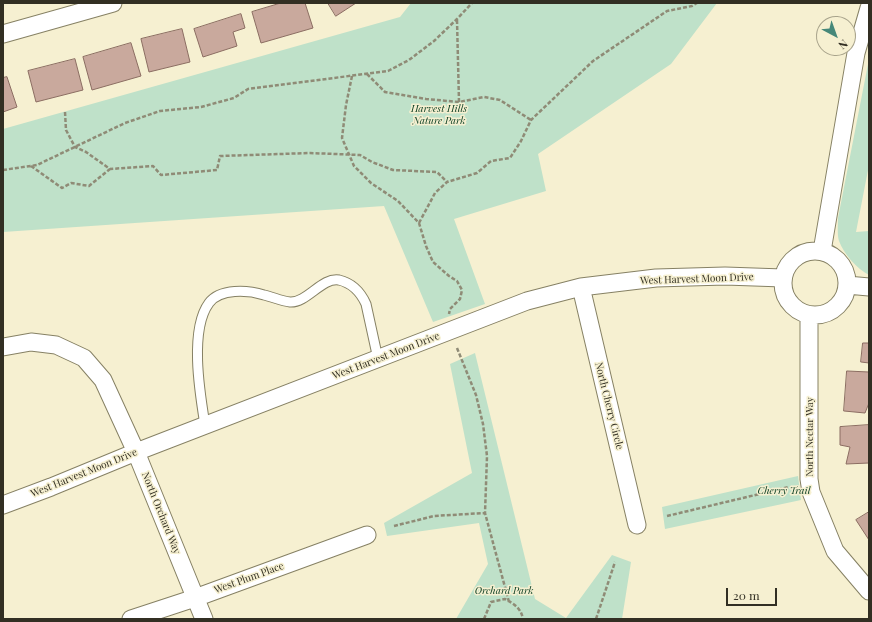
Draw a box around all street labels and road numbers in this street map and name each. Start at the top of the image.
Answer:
street label: West Harvest Moon Drive [640,271,754,287]
street label: West Harvest Moon Drive [331,330,441,382]
street label: North Cherry Circle [592,361,626,451]
street label: North Nectar Way [804,397,816,477]
street label: West Harvest Moon Drive [29,446,139,500]
street label: North Orchard Way [139,470,183,556]
street label: West Plum Place [213,560,285,596]

